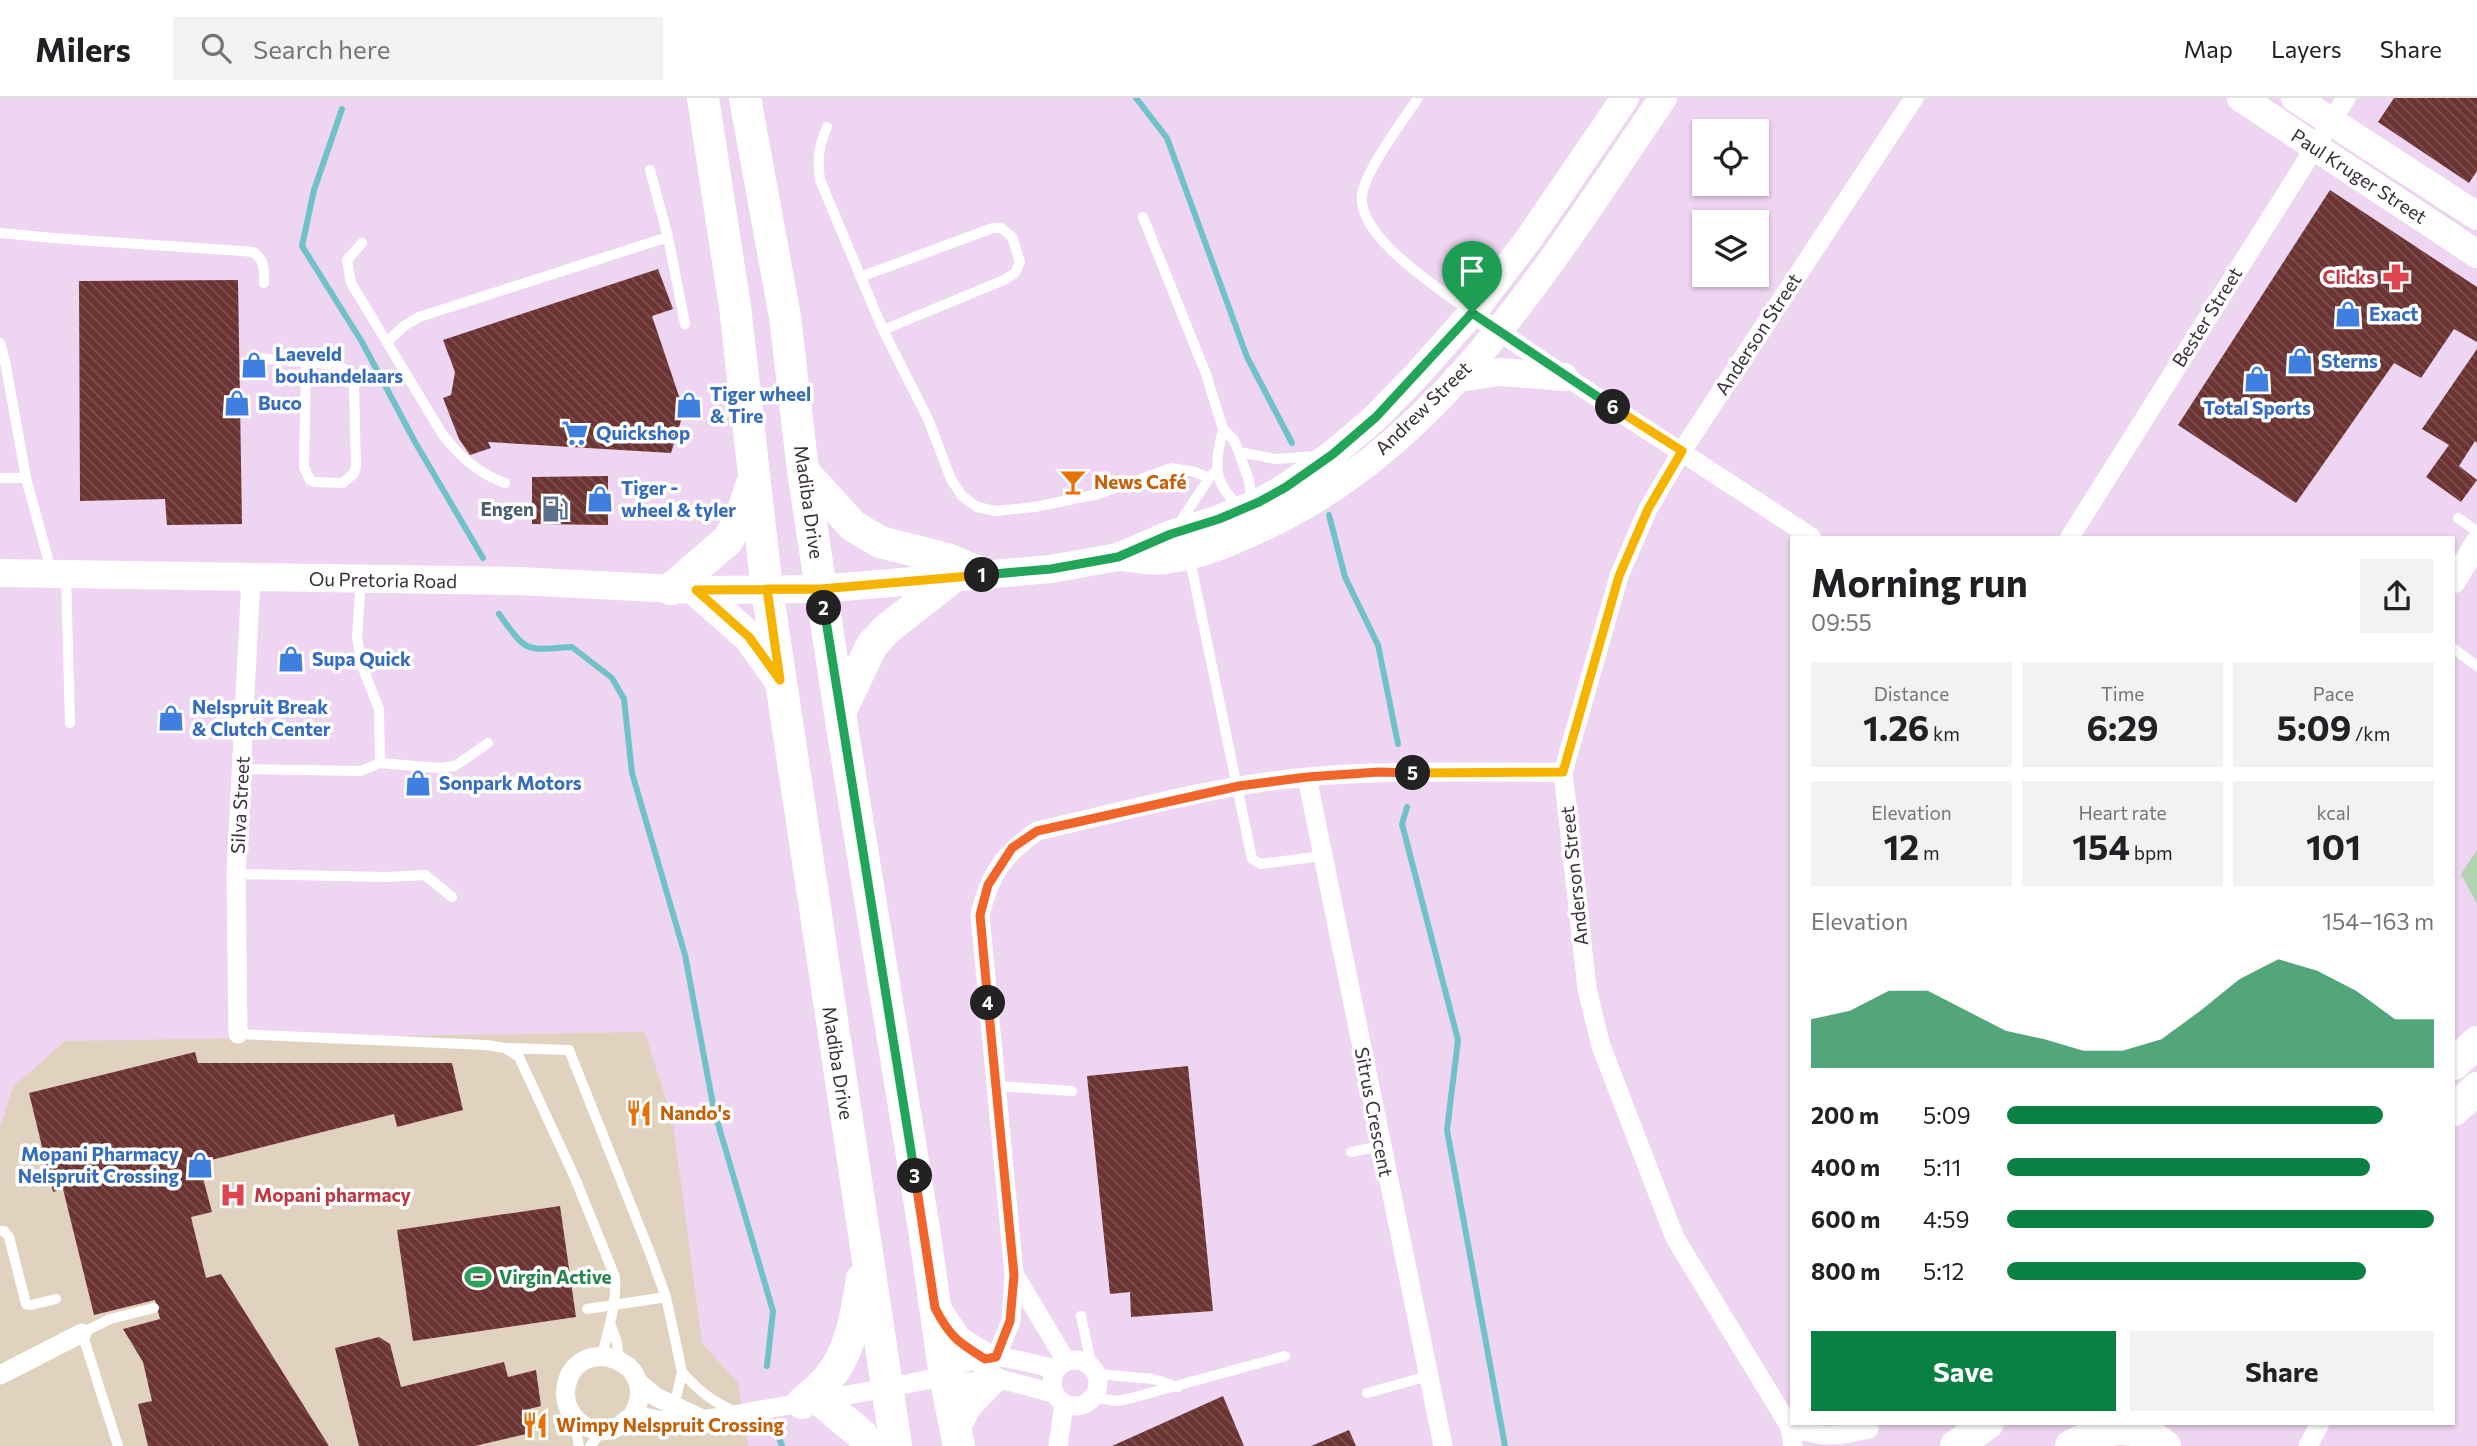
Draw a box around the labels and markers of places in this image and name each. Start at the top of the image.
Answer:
pin [1442,241,1502,313]
pharmacy icon: Clicks [2381,262,2411,292]
place label: Clicks [2323,265,2375,288]
shop icon: Exact [2333,299,2363,329]
place label: Exact [2369,302,2418,325]
place label: Laeveld bouhandelaars [275,342,403,387]
shop icon: Sterns [2285,346,2315,376]
place label: Sterns [2321,349,2378,372]
shop icon: Laeveld bouhandelaars [239,350,269,380]
shop icon: Total Sports [2242,364,2272,394]
place label: Tiger wheel & Tire [710,382,811,427]
shop icon: Buco [222,388,252,418]
shop icon: Tiger wheel & Tire [674,390,704,420]
pin: 6 [1596,390,1630,424]
place label: Buco [258,391,302,414]
place label: Total Sports [2203,396,2311,419]
supermarket icon: Quickshop [560,418,590,448]
place label: Quickshop [596,421,690,444]
bar icon: News Café [1058,467,1088,497]
place label: News Café [1094,470,1187,493]
place label: Tiger - wheel & tyler [621,476,736,521]
shop icon: Tiger - wheel & tyler [585,484,615,514]
fuel station icon: Engen [540,494,570,524]
place label: Engen [480,497,534,520]
pin: 1 [964,558,1000,592]
pin: 2 [806,590,842,626]
shop icon: Supa Quick [276,644,306,674]
place label: Supa Quick [312,647,411,670]
place label: Nelspruit Break & Clutch Center [192,695,331,740]
shop icon: Nelspruit Break & Clutch Center [156,703,186,733]
pin: 5 [1396,756,1430,790]
shop icon: Sonpark Motors [403,768,433,798]
place label: Sonpark Motors [439,771,582,794]
pin: 4 [970,986,1006,1020]
restaurant icon: Nando's [624,1098,654,1128]
place label: Nando's [660,1101,731,1124]
place label: Mopani Pharmacy Nelspruit Crossing [18,1142,180,1187]
shop icon: Mopani Pharmacy Nelspruit Crossing [185,1150,215,1180]
pin: 3 [898,1158,932,1194]
hospital icon: Mopani pharmacy [218,1180,248,1210]
place label: Mopani pharmacy [254,1183,412,1206]
sports icon: Virgin Active [463,1262,493,1292]
place label: Virgin Active [499,1265,612,1288]
restaurant icon: Wimpy Nelspruit Crossing [520,1410,550,1440]
place label: Wimpy Nelspruit Crossing [556,1413,785,1436]

